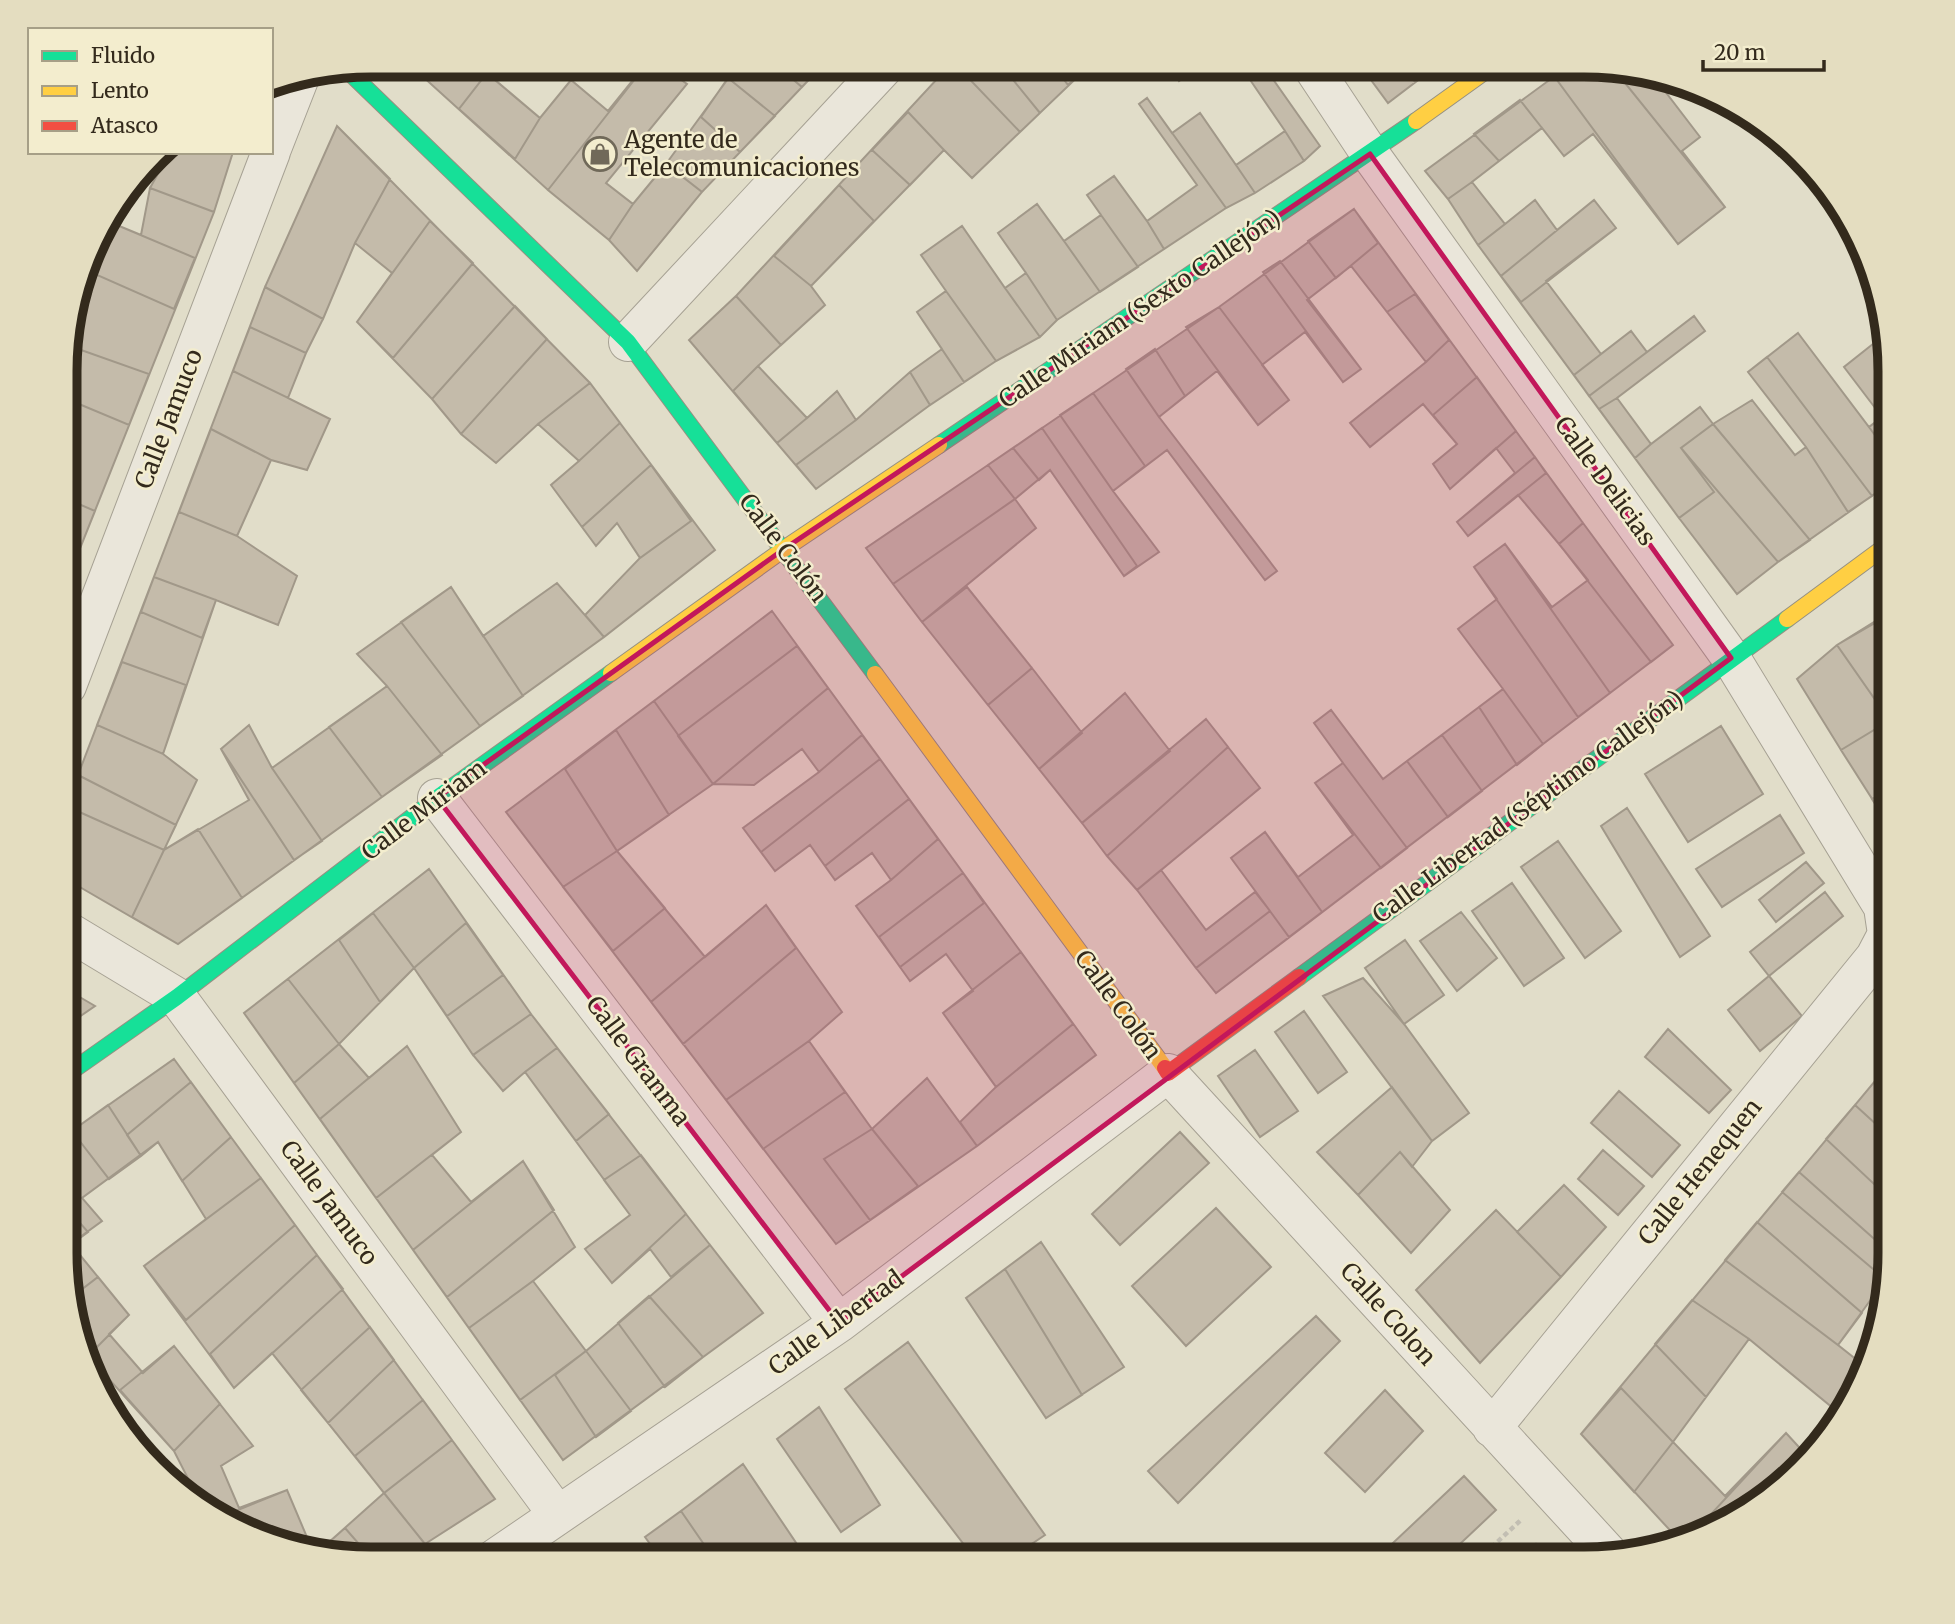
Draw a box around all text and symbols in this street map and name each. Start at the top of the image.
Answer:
legend [28,28,273,154]
scale bar [1703,28,1824,72]
text: 20 m [1714,39,1766,66]
text: Fluido [91,42,155,69]
text: Lento [91,77,149,104]
text: Atasco [90,112,158,139]
place label: Agente de Telecomunicaciones [623,124,860,183]
shop icon: Agente de Telecomunicaciones [581,135,619,173]
street label: Calle Miriam (Sexto Callejón) [993,202,1287,415]
street label: Calle Jamuco [128,345,209,493]
street label: Calle Delicias [1548,410,1663,552]
street label: Calle Colón [732,487,834,608]
street label: Calle Libertad (Séptimo Callejón) [1366,683,1689,930]
street label: Calle Miriam [355,752,493,867]
street label: Calle Colón [1068,944,1169,1066]
street label: Calle Granma [579,990,697,1132]
street label: Calle Henequen [1631,1092,1768,1251]
street label: Calle Jamuco [274,1134,385,1271]
street label: Calle Colon [1334,1256,1443,1372]
street label: Calle Libertad [762,1263,909,1382]

